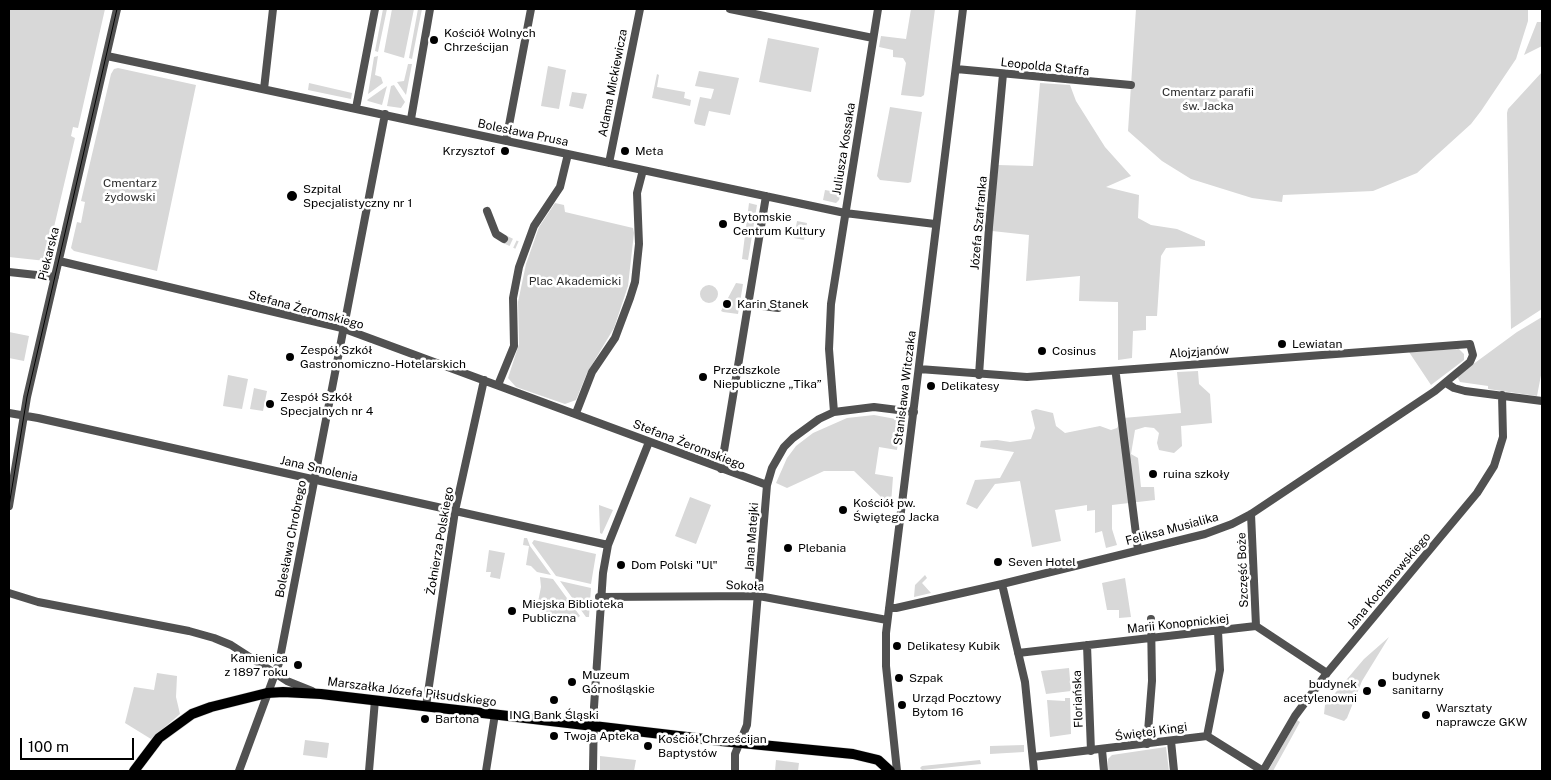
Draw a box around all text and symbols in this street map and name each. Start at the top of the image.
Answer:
place label: Kościół Wolnych Chrześcijan [444,26,536,54]
street label: Adama Mickiewicza [595,28,631,138]
marker: Kościół Wolnych Chrześcijan [428,34,440,46]
street label: Leopolda Staffa [1000,55,1090,79]
park label: Cmentarz parafii św. Jacka [1162,85,1254,113]
street label: Juliusza Kossaka [830,102,858,196]
street label: Bolesława Prusa [476,116,570,150]
place label: Krzysztof [442,144,495,158]
place label: Meta [635,144,663,158]
marker: Krzysztof [499,145,511,157]
marker: Meta [619,145,631,157]
street label: Józefa Szafranka [968,175,990,271]
park label: Cmentarz żydowski [103,176,157,204]
place label: Szpital Specjalistyczny nr 1 [303,182,412,210]
marker: Szpital Specjalistyczny nr 1 [285,189,299,203]
place label: Bytomskie Centrum Kultury [733,210,825,238]
marker: Bytomskie Centrum Kultury [717,218,729,230]
street label: Piekarska [35,226,63,282]
park label: Plac Akademicki [529,274,621,288]
street label: Stefana Żeromskiego [247,288,365,332]
place label: Karin Stanek [737,297,809,311]
marker: Karin Stanek [721,298,733,310]
street label: Stanisława Witczaka [891,330,919,446]
place label: Lewiatan [1292,337,1342,351]
marker: Lewiatan [1276,338,1288,350]
place label: Zespół Szkół Gastronomiczno-Hotelarskich [300,343,466,371]
street label: Alojzjanów [1168,343,1230,361]
place label: Cosinus [1052,344,1096,358]
marker: Cosinus [1036,345,1048,357]
marker: Zespół Szkół Gastronomiczno-Hotelarskich [284,351,296,363]
place label: Przedszkole Niepubliczne „Tika” [713,363,822,391]
marker: Przedszkole Niepubliczne „Tika” [697,371,709,383]
place label: Delikatesy [941,379,999,393]
marker: Delikatesy [925,380,937,392]
place label: Zespół Szkół Specjalnych nr 4 [280,390,373,418]
marker: Zespół Szkół Specjalnych nr 4 [264,398,276,410]
street label: Stefana Żeromskiego [631,417,747,473]
street label: Jana Smolenia [279,453,359,485]
place label: ruina szkoły [1163,467,1230,481]
marker: ruina szkoły [1147,468,1159,480]
street label: Bolesława Chrobrego [273,479,309,599]
street label: Żołnierza Polskiego [423,486,457,596]
place label: Kościół pw. Świętego Jacka [853,496,939,524]
street label: Jana Matejki [742,502,762,572]
marker: Kościół pw. Świętego Jacka [837,504,849,516]
street label: Feliksa Musialika [1124,510,1220,548]
street label: Jana Kochanowskiego [1344,530,1434,632]
street label: Szczęść Boże [1234,532,1252,608]
place label: Plebania [798,541,846,555]
marker: Plebania [782,542,794,554]
place label: Seven Hotel [1008,555,1076,569]
marker: Seven Hotel [992,556,1004,568]
place label: Dom Polski "Ul" [631,558,718,572]
marker: Dom Polski "Ul" [615,559,627,571]
street label: Sokoła [725,578,765,594]
place label: Miejska Biblioteka Publiczna [522,597,624,625]
marker: Miejska Biblioteka Publiczna [506,605,518,617]
street label: Marii Konopnickiej [1126,611,1230,637]
place label: Delikatesy Kubik [907,639,1000,653]
marker: Delikatesy Kubik [891,640,903,652]
place label: Kamienica z 1897 roku [224,651,288,679]
marker: Kamienica z 1897 roku [292,659,304,671]
place label: Muzeum Górnośląskie [582,668,655,696]
place label: budynek sanitarny [1392,669,1444,697]
street label: Floriańska [1070,670,1086,728]
place label: Szpak [909,671,943,685]
marker: Szpak [893,672,905,684]
street label: Marszałka Józefa Piłsudskiego [327,674,497,710]
marker: Muzeum Górnośląskie [566,676,578,688]
place label: budynek acetylenowni [1283,677,1357,705]
marker: budynek sanitarny [1376,677,1388,689]
marker: budynek acetylenowni [1361,685,1373,697]
place label: Urząd Pocztowy Bytom 16 [912,691,1001,719]
marker: ING Bank Śląski [548,694,560,706]
marker: Urząd Pocztowy Bytom 16 [896,699,908,711]
place label: Warsztaty naprawcze GKW [1436,701,1527,729]
place label: ING Bank Śląski [509,708,599,722]
marker: Warsztaty naprawcze GKW [1420,709,1432,721]
place label: Bartona [435,712,479,726]
marker: Bartona [419,713,431,725]
street label: Świętej Kingi [1114,720,1188,744]
scale bar [22,728,136,760]
place label: Twoja Apteka [564,729,639,743]
marker: Twoja Apteka [548,730,560,742]
place label: Kościół Chrześcijan Baptystów [658,732,767,760]
text: 100 m [28,738,69,755]
marker: Kościół Chrześcijan Baptystów [642,740,654,752]

